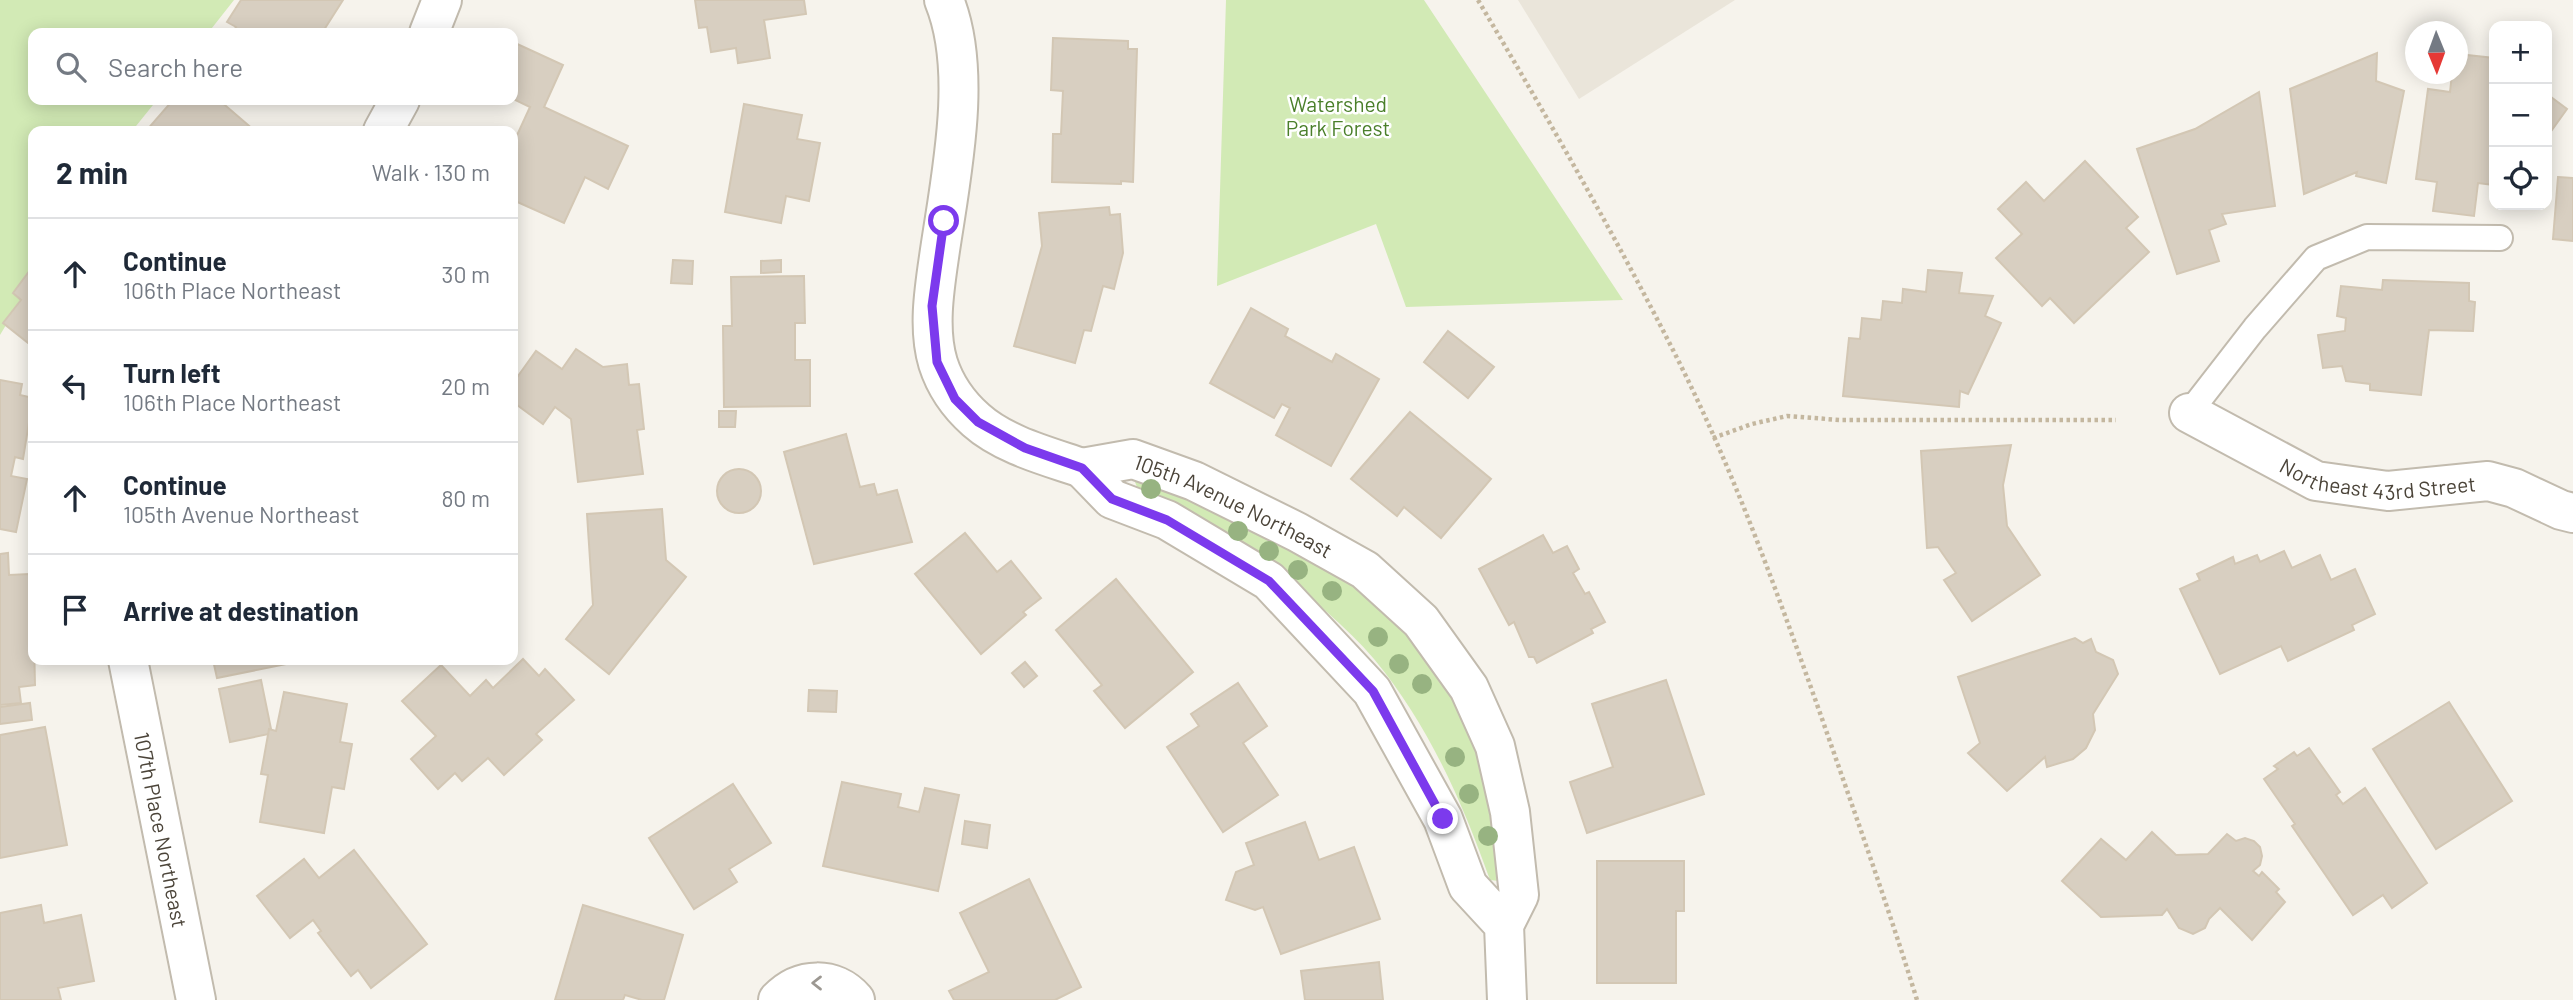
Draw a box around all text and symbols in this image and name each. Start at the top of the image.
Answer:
north arrow [2405,21,2468,84]
map controls [2489,21,2552,210]
button: + [2489,21,2552,84]
search box [28,28,518,105]
icon: search [52,48,90,86]
text: Search here [108,51,243,82]
button: − [2489,84,2552,147]
park label: Watershed Park Forest [1286,91,1390,140]
button: locate [2489,147,2552,210]
text: 2 min [56,154,128,190]
text: Walk · 130 m [372,158,490,186]
route start [928,205,959,236]
text: Continue [123,245,227,276]
icon: ahead [56,255,94,293]
text: 30 m [442,260,490,288]
text: 106th Place Northeast [123,276,341,304]
text: Turn left [123,357,221,388]
icon: left [56,367,94,405]
text: 20 m [441,372,490,400]
text: 106th Place Northeast [123,388,341,416]
street label: 105th Avenue Northeast [1131,448,1337,562]
street label: Northeast 43rd Street [2276,452,2477,504]
text: Continue [123,469,227,500]
icon: ahead [56,479,94,517]
text: 80 m [441,484,490,512]
text: 105th Avenue Northeast [123,500,360,528]
icon: arrive [56,591,94,629]
text: Arrive at destination [123,595,359,626]
street label: 107th Place Northeast [130,730,194,929]
route end [1427,803,1458,834]
one-way arrow [811,975,822,991]

